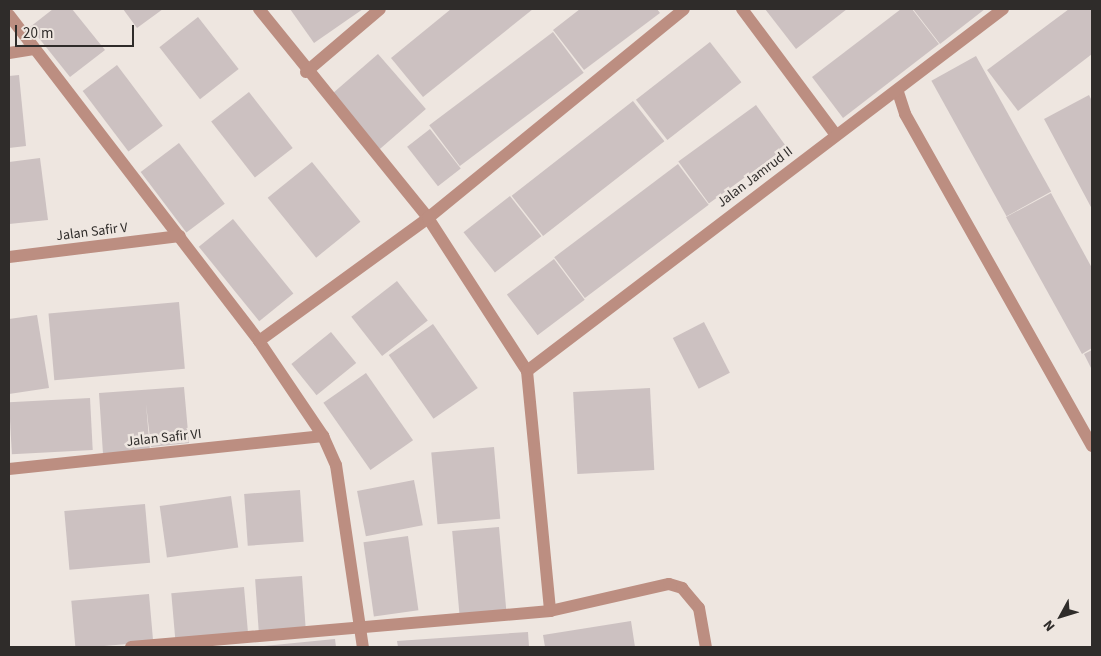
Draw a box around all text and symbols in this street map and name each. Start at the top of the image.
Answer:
scale bar [18,15,136,47]
text: 20 m [23,23,53,44]
street label: Jalan Jamrud II [714,143,796,211]
street label: Jalan Safir V [55,219,129,245]
street label: Jalan Safir VI [126,426,202,450]
north arrow [1036,591,1086,641]
text: N [1039,616,1060,635]

